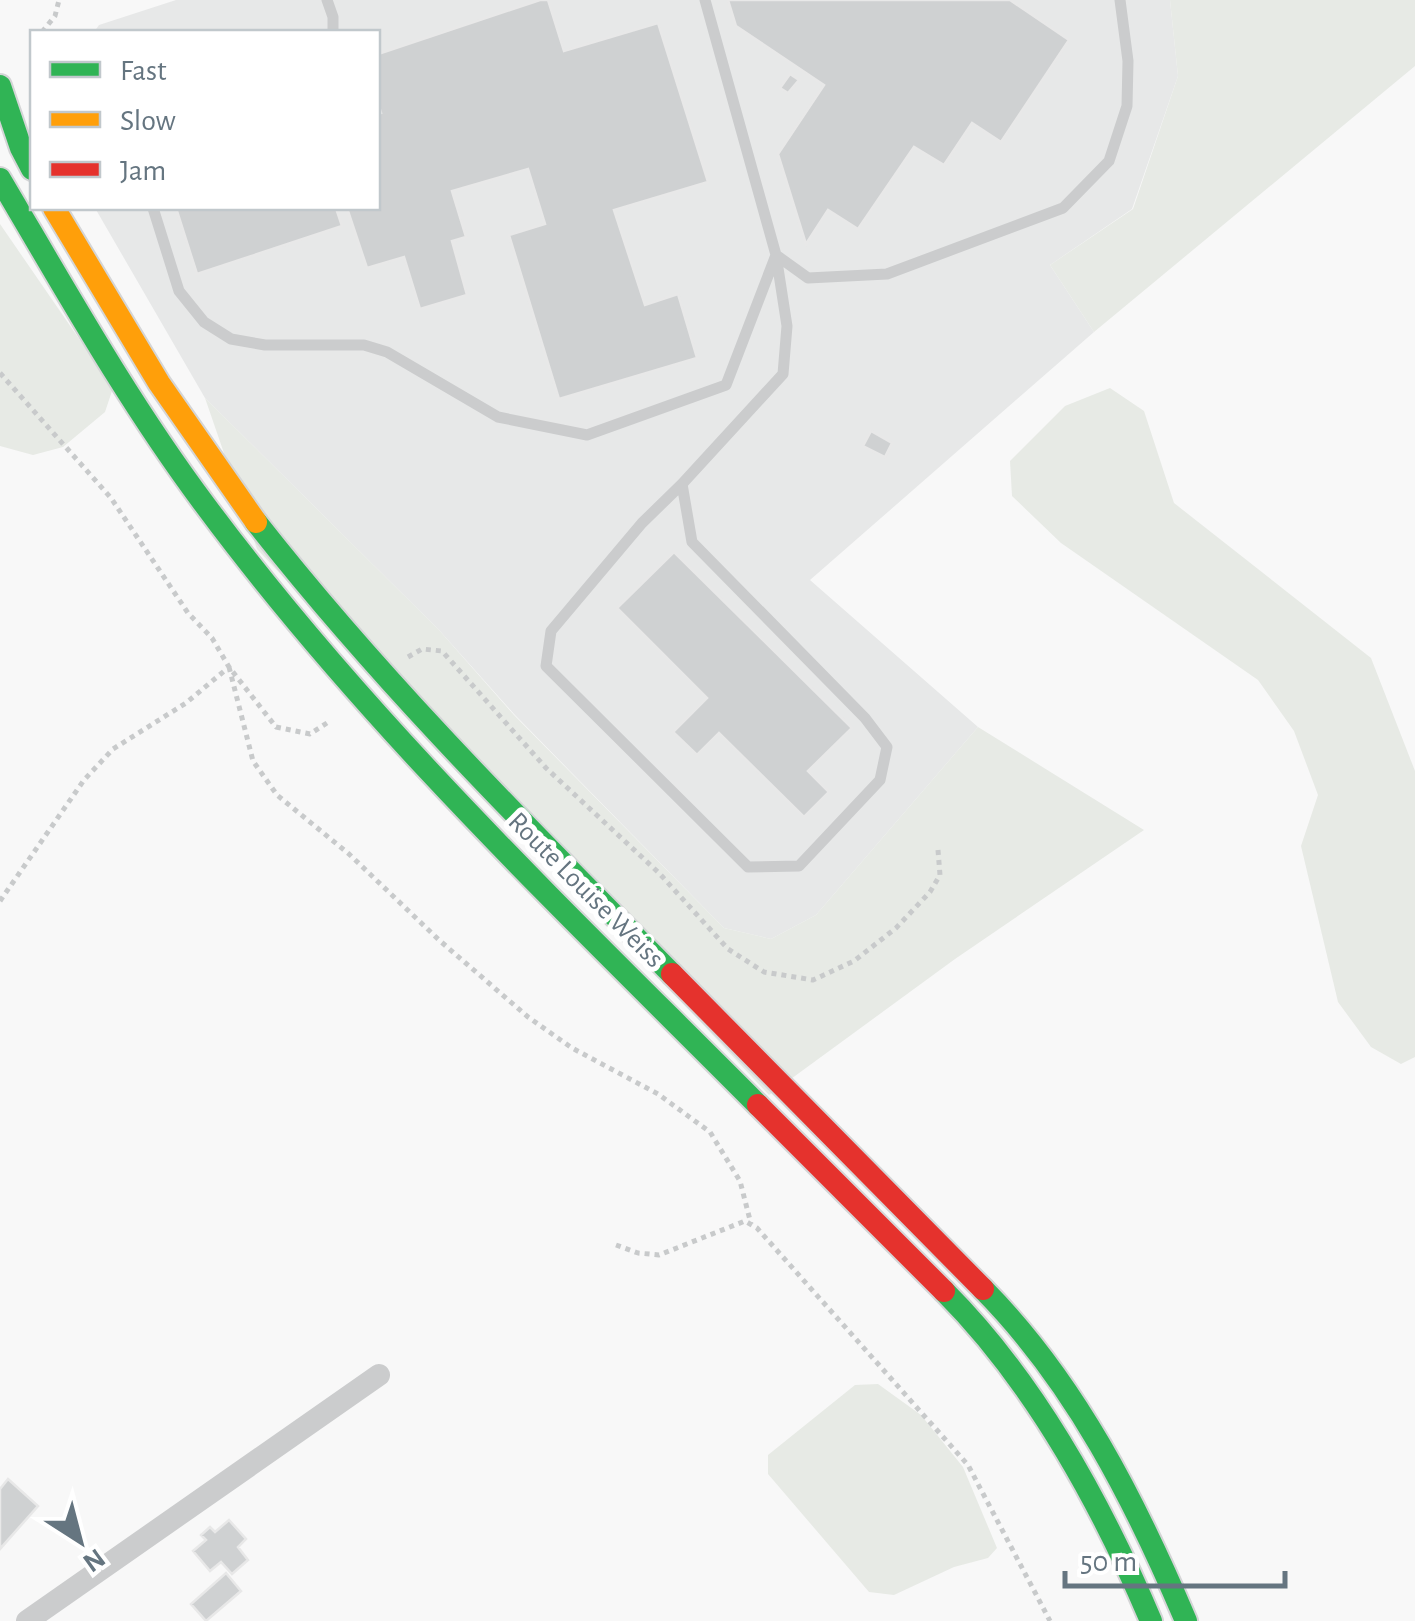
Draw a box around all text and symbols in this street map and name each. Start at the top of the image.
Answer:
legend [30,30,380,210]
text: Fast [120,56,167,86]
text: Slow [120,106,176,136]
text: Jam [120,156,166,186]
street label: Route Louise Weiss [503,807,669,973]
north arrow [30,1491,130,1591]
scale bar [1065,1526,1285,1588]
text: N [77,1543,110,1577]
text: 50 m [1080,1547,1137,1577]

